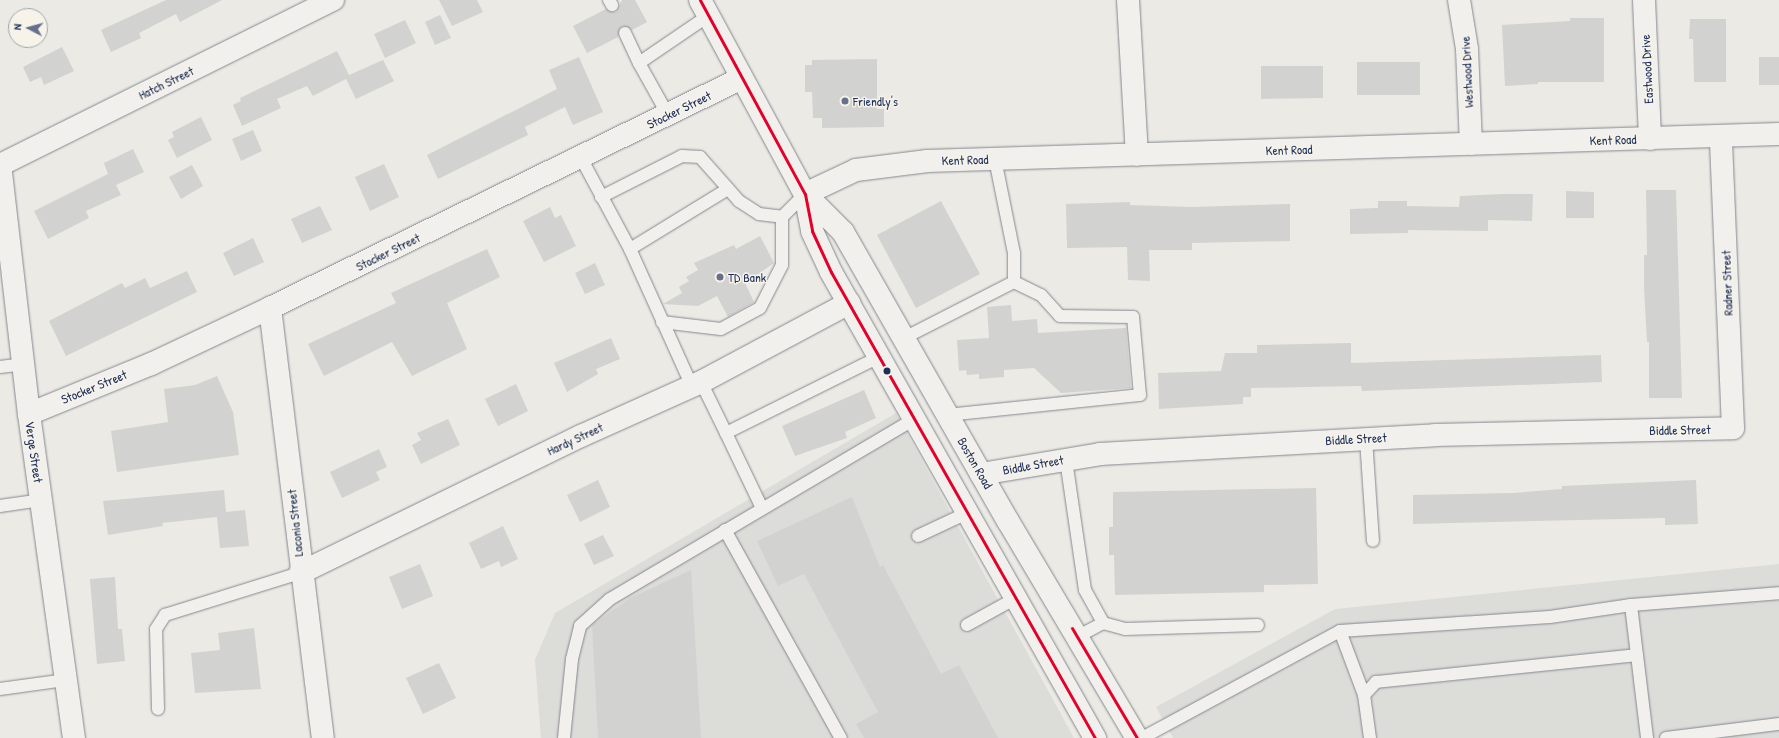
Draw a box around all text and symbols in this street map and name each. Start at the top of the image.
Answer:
north arrow [8,8,48,48]
text: N [10,23,24,31]
street label: Eastwood Drive [1637,34,1657,104]
street label: Westwood Drive [1457,36,1477,108]
street label: Hatch Street [136,63,196,103]
street label: Stocker Street [644,88,714,132]
place label: Friendly's [853,93,898,109]
marker: Friendly's [840,96,850,106]
street label: Kent Road [1589,131,1637,149]
street label: Kent Road [1265,141,1313,159]
street label: Kent Road [941,151,989,169]
street label: Stocker Street [353,230,423,274]
street label: Radner Street [1718,250,1736,316]
place label: TD Bank [728,269,766,285]
marker: TD Bank [715,272,725,282]
unlabelled marker [882,366,892,376]
street label: Stocker Street [59,367,129,407]
street label: Hardy Street [545,419,605,459]
street label: Verge Street [22,420,46,484]
street label: Biddle Street [1649,422,1711,438]
street label: Biddle Street [1325,430,1387,448]
street label: Boston Road [954,435,996,491]
street label: Biddle Street [1001,452,1065,478]
street label: Laconia Street [284,489,306,557]

